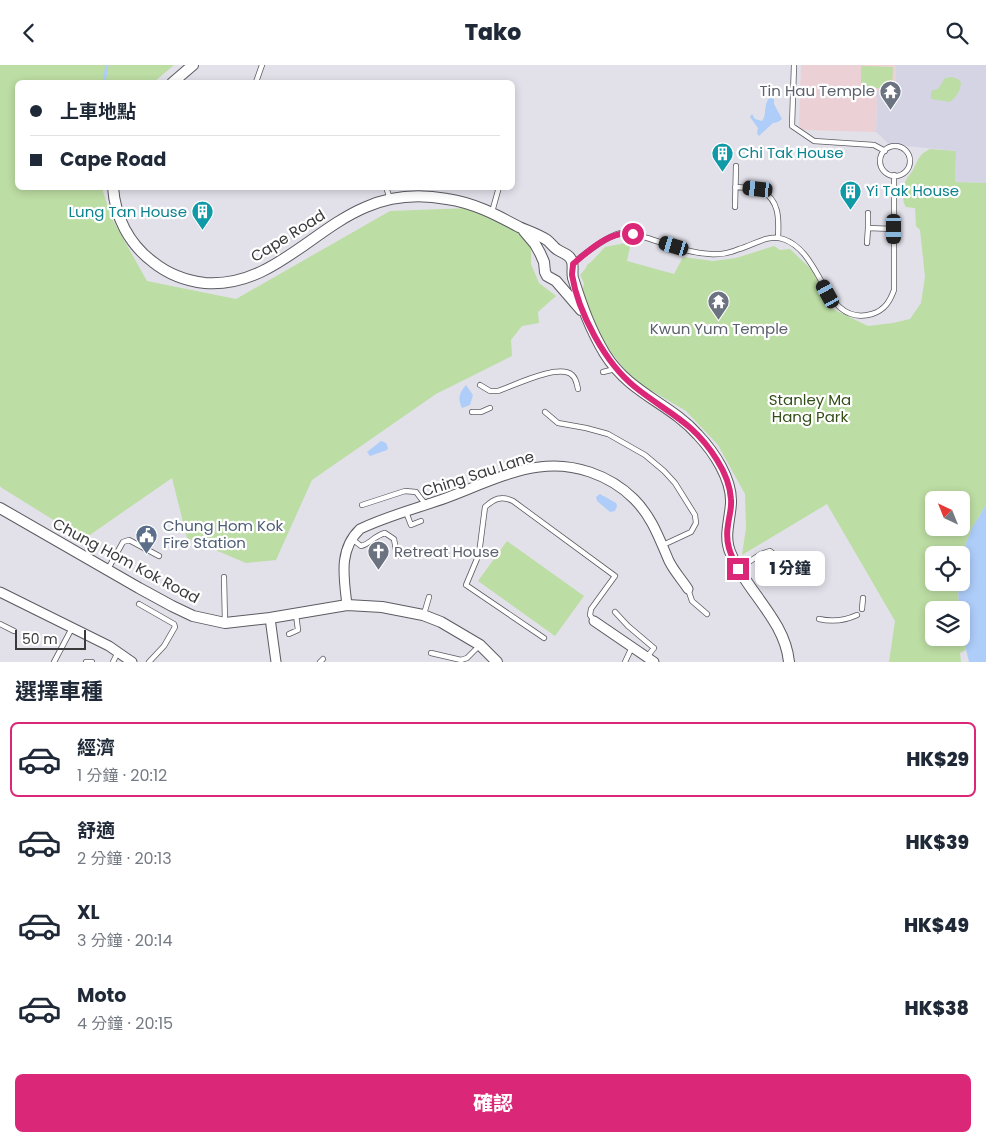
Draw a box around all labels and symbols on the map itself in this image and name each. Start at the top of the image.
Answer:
temple icon: Tin Hau Temple [879,79,903,110]
place label: Tin Hau Temple [759,80,875,101]
building icon: Chi Tak House [710,141,734,172]
place label: Chi Tak House [738,142,844,163]
building icon: Yi Tak House [838,179,862,210]
car [742,180,773,198]
place label: Yi Tak House [866,180,959,201]
building icon: Lung Tan House [191,200,215,231]
place label: Lung Tan House [69,201,187,222]
street label: Cape Road [246,204,329,267]
car [886,214,901,244]
route start [622,223,644,245]
car [657,234,690,258]
car [814,277,841,311]
temple icon: Kwun Yum Temple [707,289,731,320]
place label: Kwun Yum Temple [650,318,788,339]
park label: Stanley Ma Hang Park [769,389,851,427]
street label: Ching Sau Lane [419,446,537,502]
north arrow [925,491,970,536]
street label: Chung Hom Kok Road [49,513,203,608]
place label: Chung Hom Kok Fire Station [163,515,284,553]
public building icon: Chung Hom Kok Fire Station [135,523,159,554]
church icon: Retreat House [366,540,390,571]
place label: Retreat House [394,541,499,562]
callout: 1 分鐘 [756,551,826,587]
route end [727,558,749,580]
scale bar [15,627,86,650]

